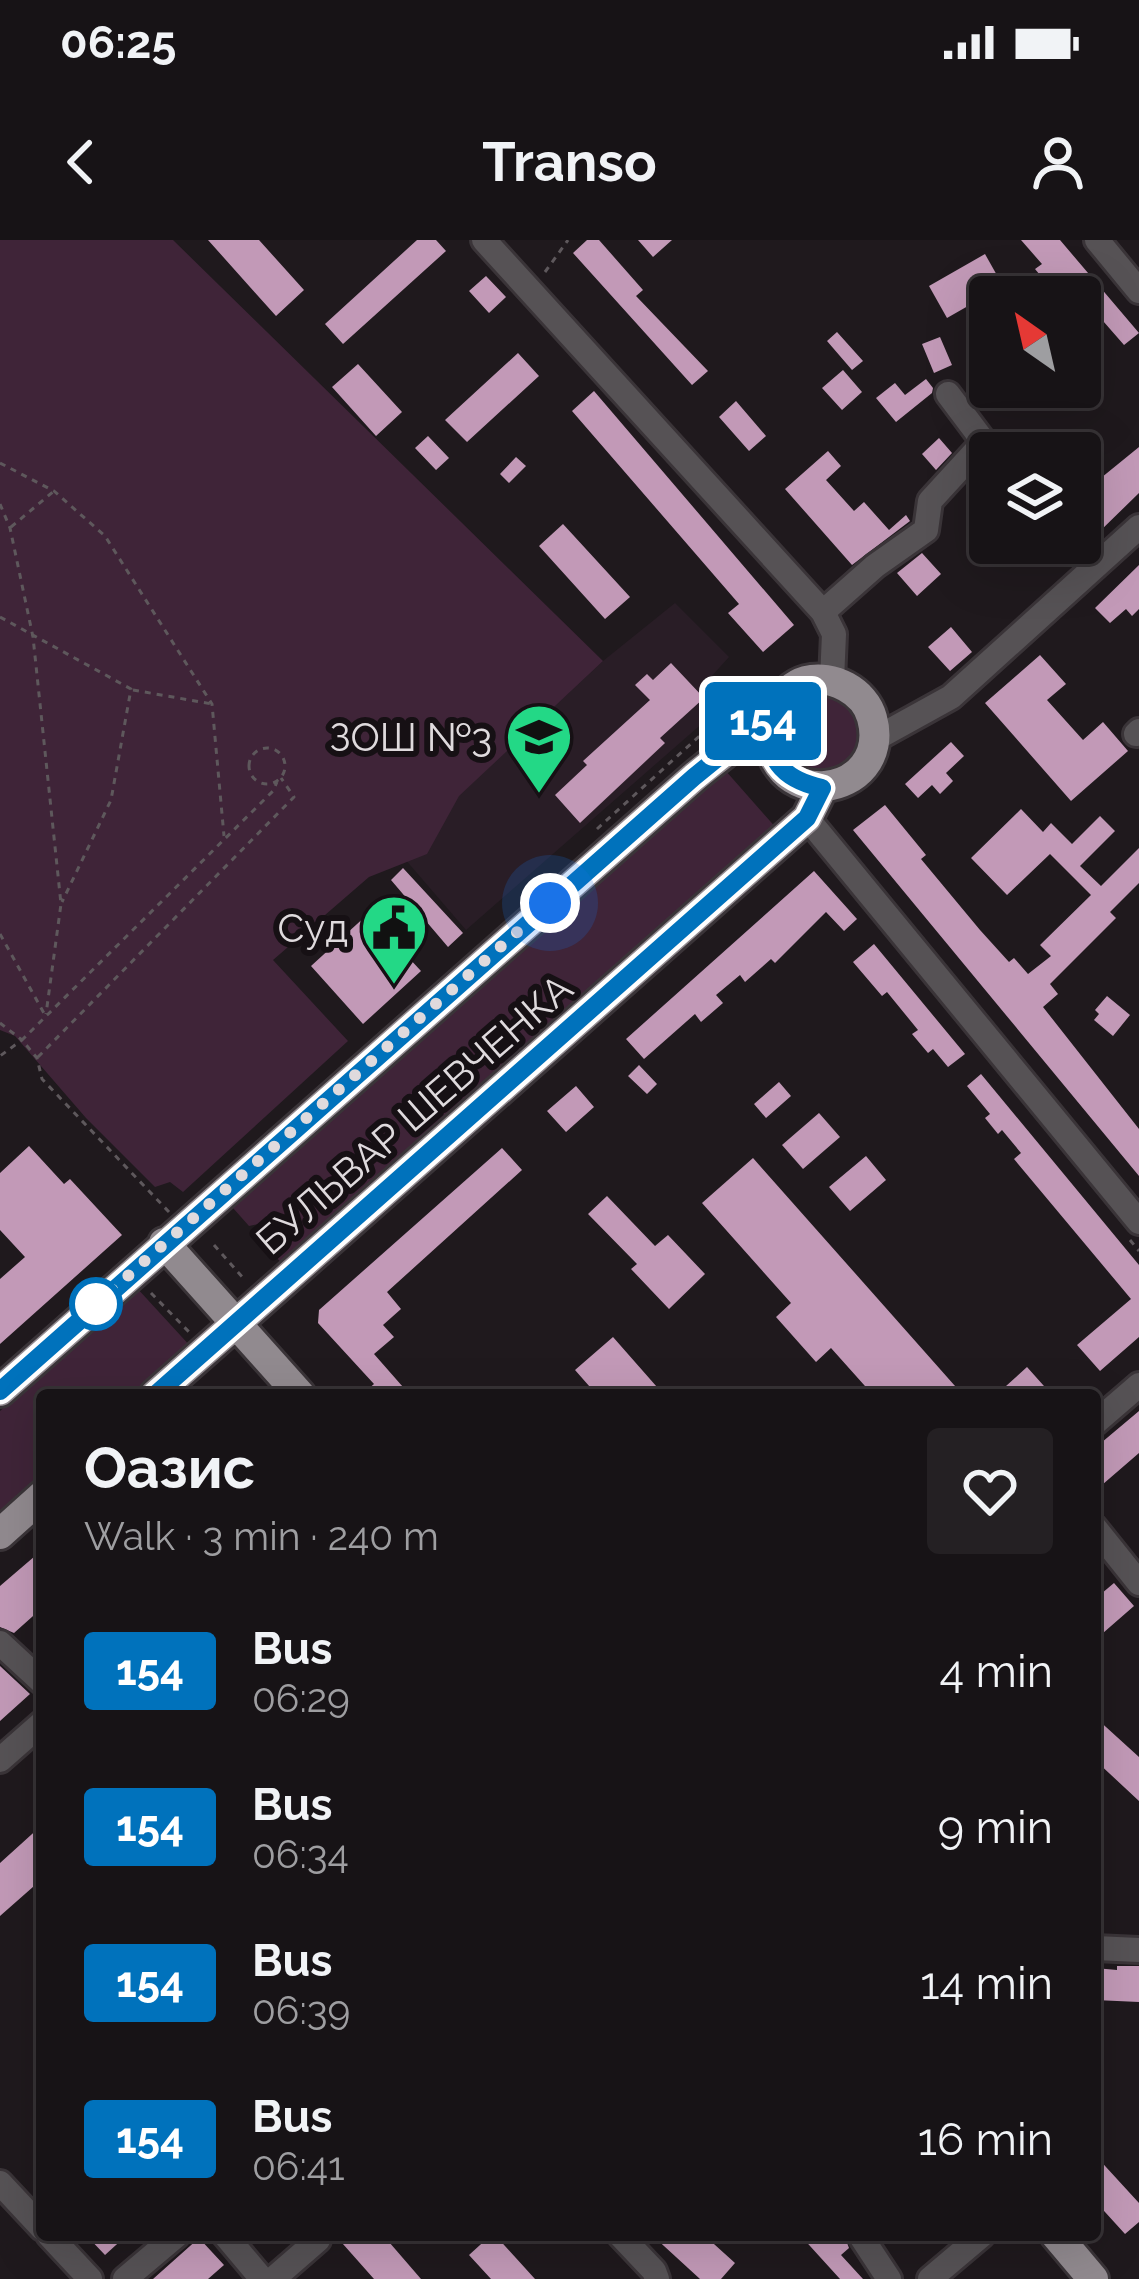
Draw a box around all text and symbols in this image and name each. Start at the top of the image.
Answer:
text: 06:25 [60,16,176,69]
icon: back [48,129,114,195]
icon: person [1025,129,1091,195]
text: Transo [482,130,657,194]
north arrow [969,276,1101,408]
map controls [969,276,1101,564]
button: layers [969,432,1101,564]
line badge: 154 [694,682,832,760]
text: 154 [729,696,797,745]
school or university icon: ЗОШ №3 [504,702,574,796]
place label: ЗОШ №3 [329,714,492,760]
your location [520,873,580,933]
public building icon: Суд [359,893,429,987]
place label: Суд [277,905,348,951]
street label: БУЛЬВАР ШЕВЧЕНКА [247,964,581,1264]
unlabelled marker [71,1279,121,1329]
button: heart [927,1428,1053,1554]
text: Оазис [84,1434,255,1501]
text: Walk · 3 min · 240 m [84,1513,439,1559]
text: Bus [252,1622,333,1675]
text: 4 min [940,1645,1053,1698]
text: 154 [116,1646,184,1695]
text: 06:29 [252,1675,350,1721]
text: Bus [252,1778,333,1831]
text: 9 min [938,1801,1053,1854]
text: 154 [116,1802,184,1851]
text: 06:34 [252,1831,349,1877]
text: Bus [252,1934,333,1987]
text: 14 min [920,1957,1053,2010]
text: 154 [116,1958,184,2007]
text: 06:39 [252,1987,350,2033]
text: Bus [252,2090,333,2143]
text: 16 min [918,2113,1053,2166]
text: 154 [116,2114,184,2163]
text: 06:41 [252,2143,345,2189]

